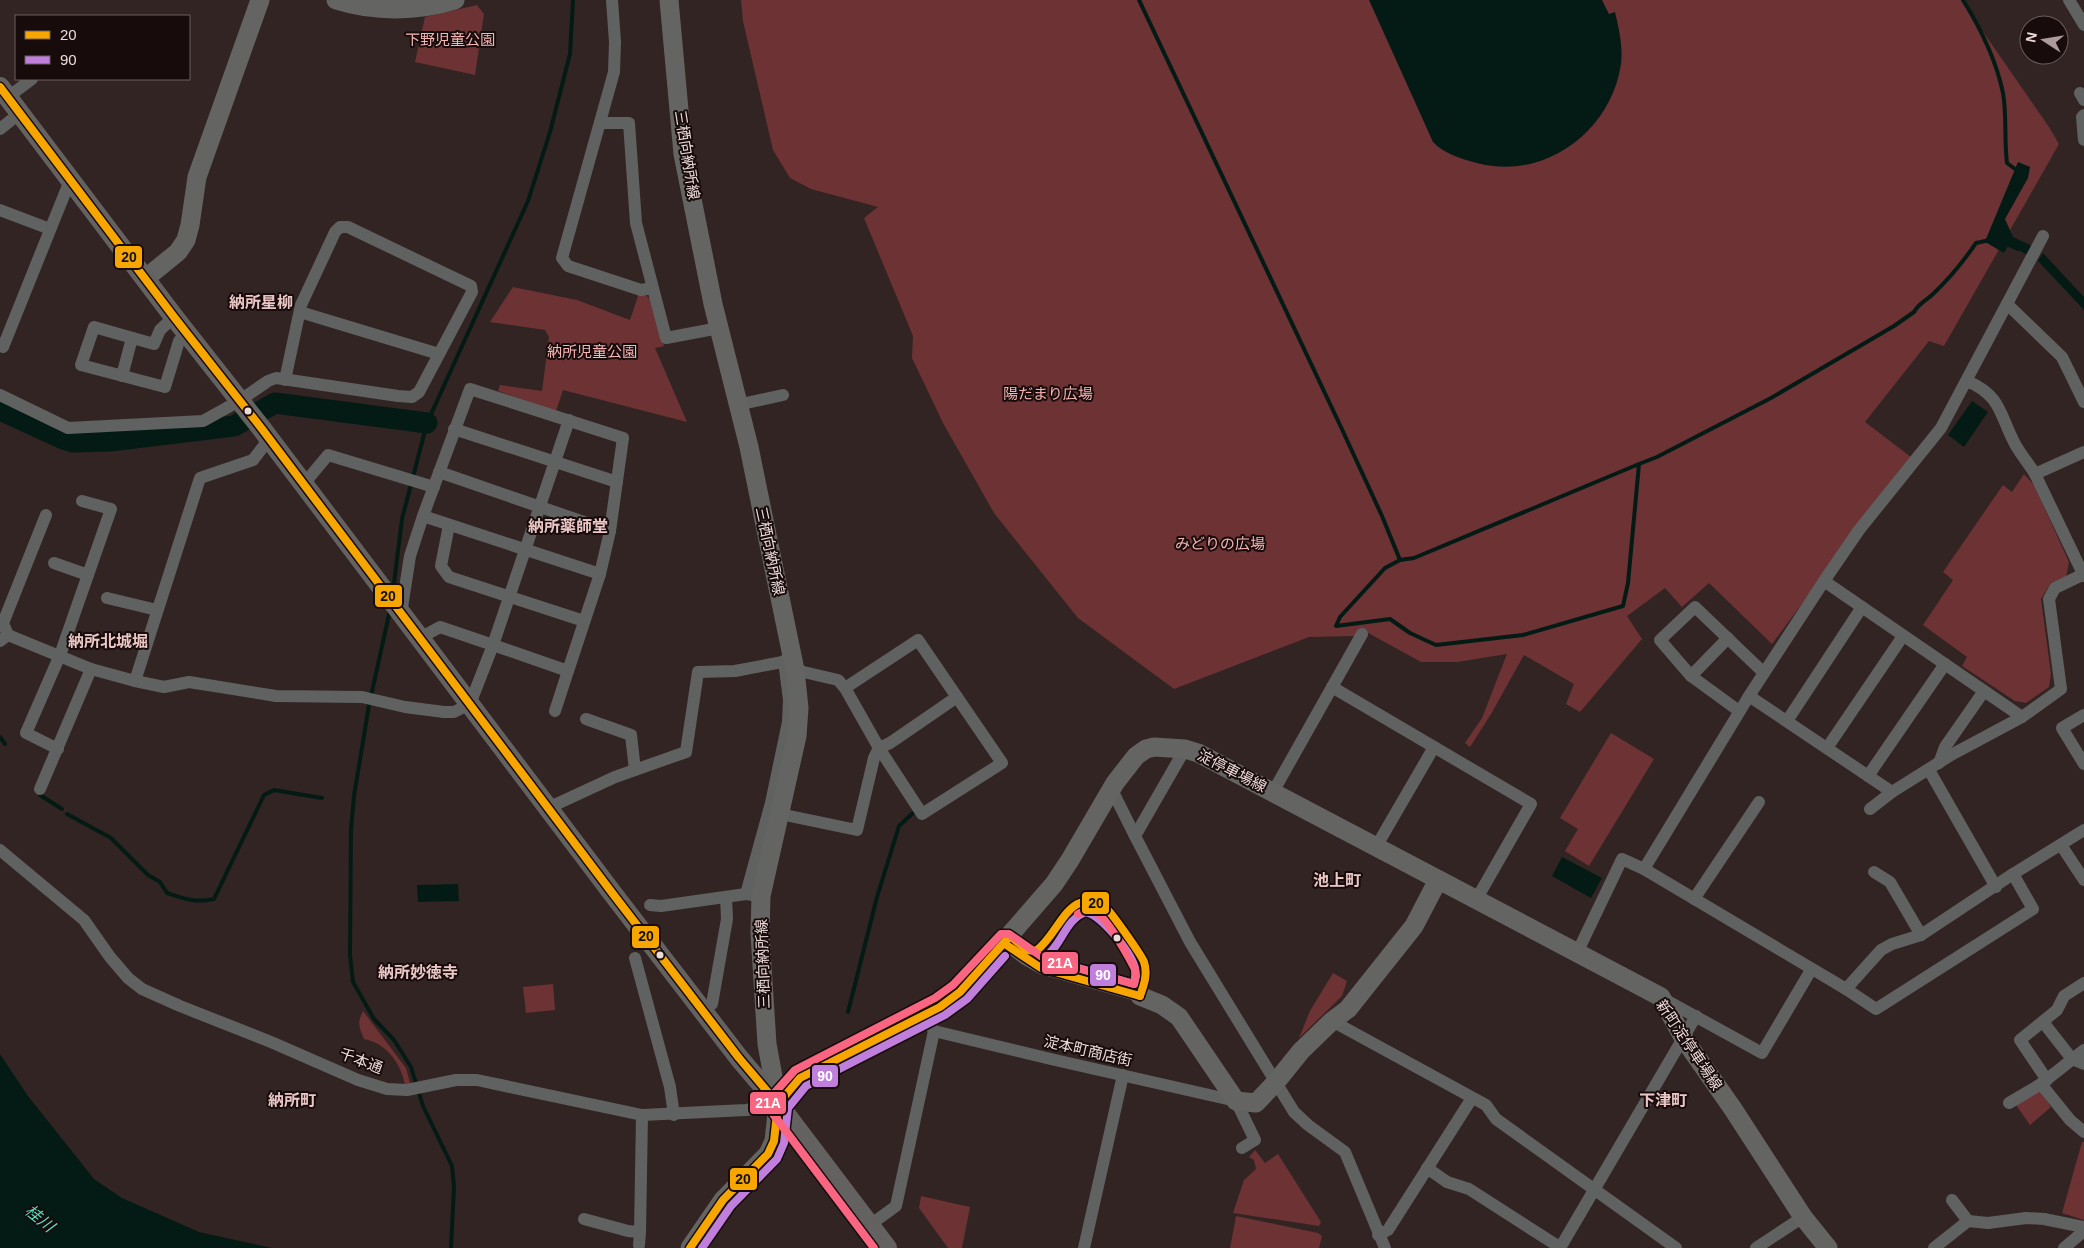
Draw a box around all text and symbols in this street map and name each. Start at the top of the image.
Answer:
legend [15,15,190,80]
north arrow [2019,15,2069,65]
text: 20 [60,26,77,43]
park label: 下野児童公園 [405,31,495,48]
text: N [2022,31,2040,44]
text: 90 [60,51,77,68]
street label: 三栖向納所線 [672,109,703,201]
line badge: 20 [114,245,143,269]
text: 20 [121,249,137,265]
district label: 納所星柳 [229,294,293,311]
park label: 納所児童公園 [547,343,637,360]
park label: 陽だまり広場 [1003,385,1093,402]
unlabelled marker [243,406,253,416]
street label: 三栖向納所線 [753,505,788,597]
district label: 納所薬師堂 [528,518,608,535]
park label: みどりの広場 [1175,535,1265,552]
line badge: 20 [374,584,403,608]
text: 20 [380,588,396,604]
district label: 納所北城堀 [68,632,148,650]
street label: 淀停車場線 [1195,746,1270,795]
district label: 池上町 [1313,872,1361,889]
line badge: 20 [1081,891,1110,915]
text: 20 [1088,895,1104,911]
street label: 三栖向納所線 [752,919,773,1009]
line badge: 20 [631,925,660,949]
text: 20 [638,928,654,944]
unlabelled marker [1112,933,1122,943]
unlabelled marker [655,950,665,960]
line badge: 21A [1041,951,1079,975]
text: 21A [1047,955,1073,971]
line badge: 90 [1089,963,1117,987]
district label: 納所妙徳寺 [378,964,458,981]
text: 90 [1095,967,1111,983]
street label: 新町淀停車場線 [1653,996,1726,1093]
street label: 淀本町商店街 [1042,1032,1134,1069]
street label: 千本通 [337,1045,385,1077]
line badge: 90 [811,1064,839,1088]
text: 90 [817,1068,833,1084]
line badge: 21A [749,1091,787,1115]
district label: 納所町 [268,1092,316,1109]
district label: 下津町 [1639,1092,1687,1109]
text: 21A [755,1095,781,1111]
line badge: 20 [729,1167,758,1191]
text: 20 [735,1171,751,1187]
water label: 桂川 [22,1202,59,1236]

